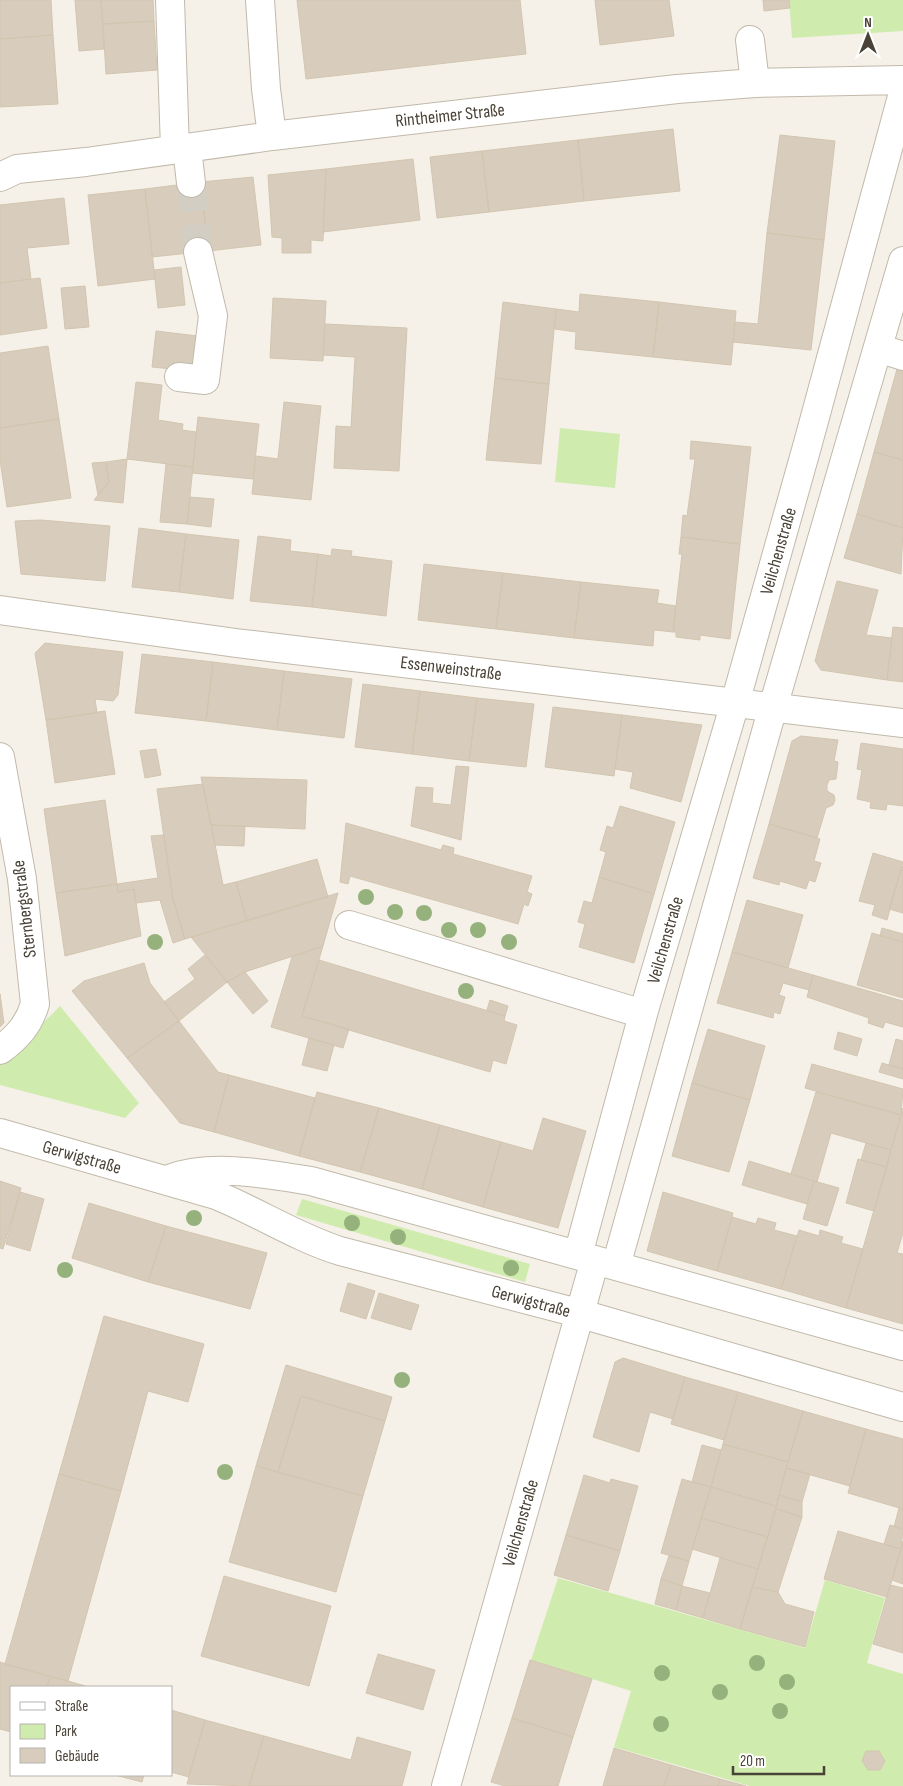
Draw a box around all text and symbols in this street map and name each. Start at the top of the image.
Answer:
north arrow [843,10,893,60]
text: N [864,14,872,31]
street label: Rintheimer Straße [394,99,506,132]
street label: Veilchenstraße [756,505,801,597]
street label: Essenweinstraße [399,652,503,685]
street label: Sternbergstraße [8,859,41,959]
street label: Veilchenstraße [643,894,688,986]
street label: Gerwigstraße [40,1136,124,1179]
street label: Gerwigstraße [489,1281,573,1322]
street label: Veilchenstraße [498,1477,543,1569]
legend [10,1686,172,1776]
text: Straße [55,1697,88,1716]
text: Park [55,1722,77,1741]
scale bar [733,1744,824,1776]
text: Gebäude [55,1747,99,1766]
text: 20 m [740,1752,765,1771]

